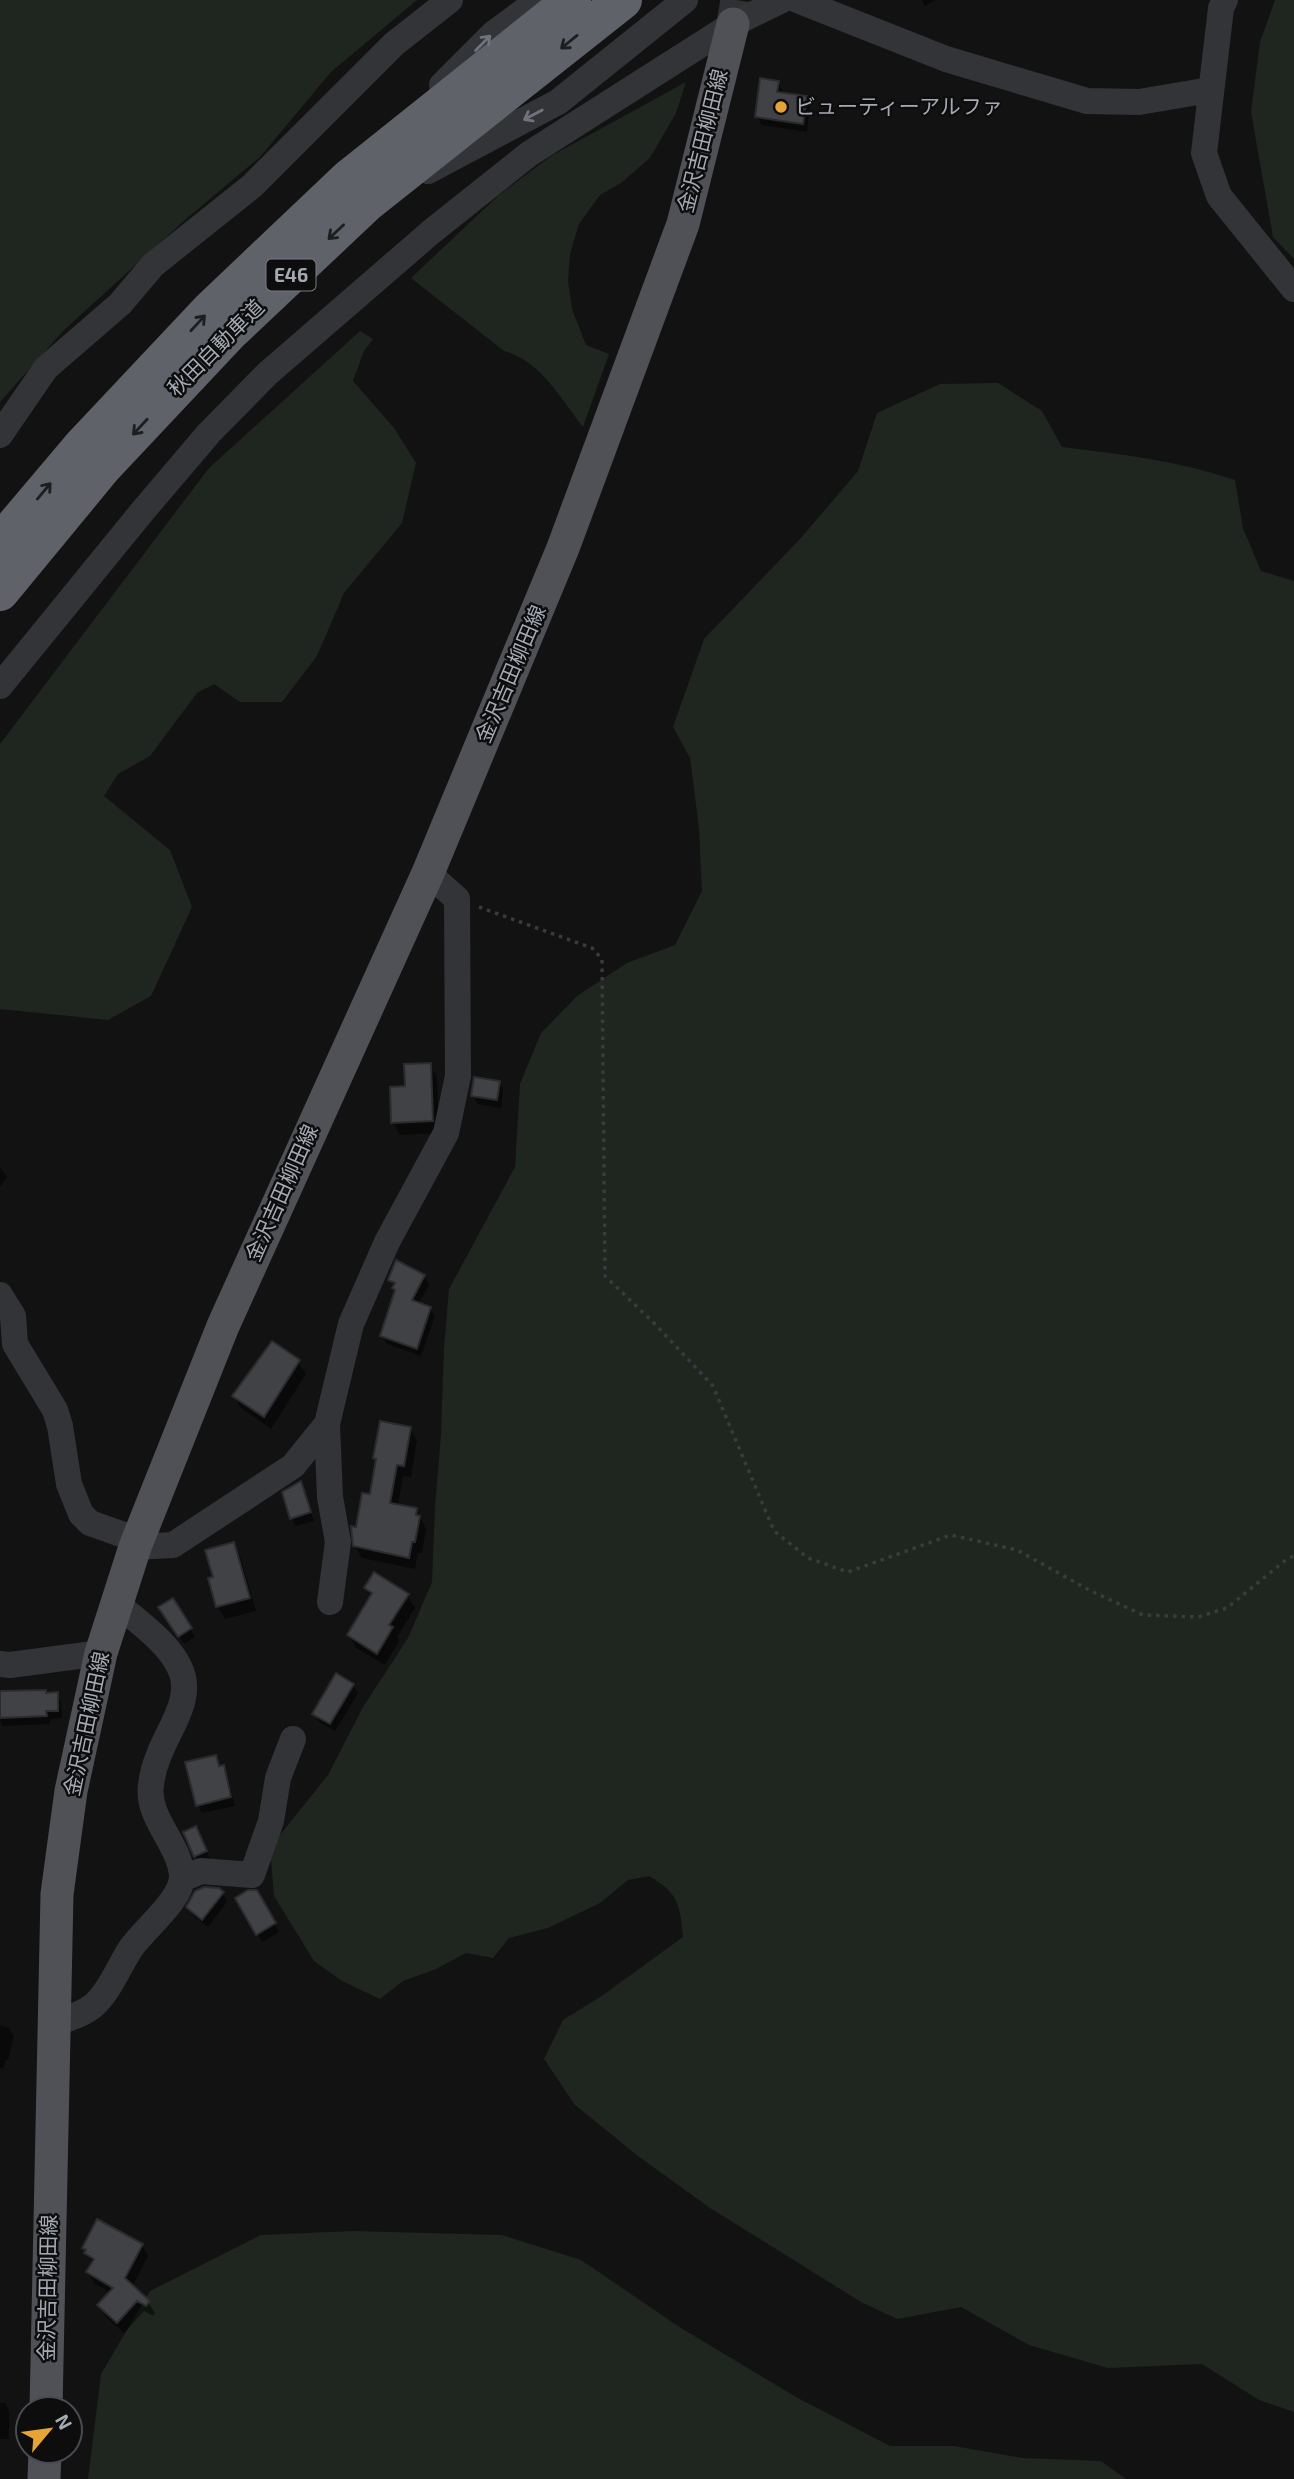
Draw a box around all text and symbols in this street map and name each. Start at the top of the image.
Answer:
one-way arrow [475,34,492,51]
one-way arrow [561,34,579,50]
street label: 金沢吉田柳田線 [672,66,731,215]
place label: ビューティーアルファ [795,93,1003,118]
marker: ビューティーアルファ [773,99,789,115]
one-way arrow [524,108,544,122]
one-way arrow [328,224,345,241]
road number: E46 [266,260,316,290]
street label: 秋田自動車道 [162,294,268,400]
one-way arrow [189,315,206,332]
one-way arrow [132,418,149,435]
one-way arrow [36,482,52,500]
street label: 金沢吉田柳田線 [469,601,550,746]
street label: 金沢吉田柳田線 [239,1120,322,1265]
street label: 金沢吉田柳田線 [58,1649,113,1798]
street label: 金沢吉田柳田線 [33,2214,60,2362]
north arrow [14,2395,84,2465]
text: N [51,2410,78,2433]

